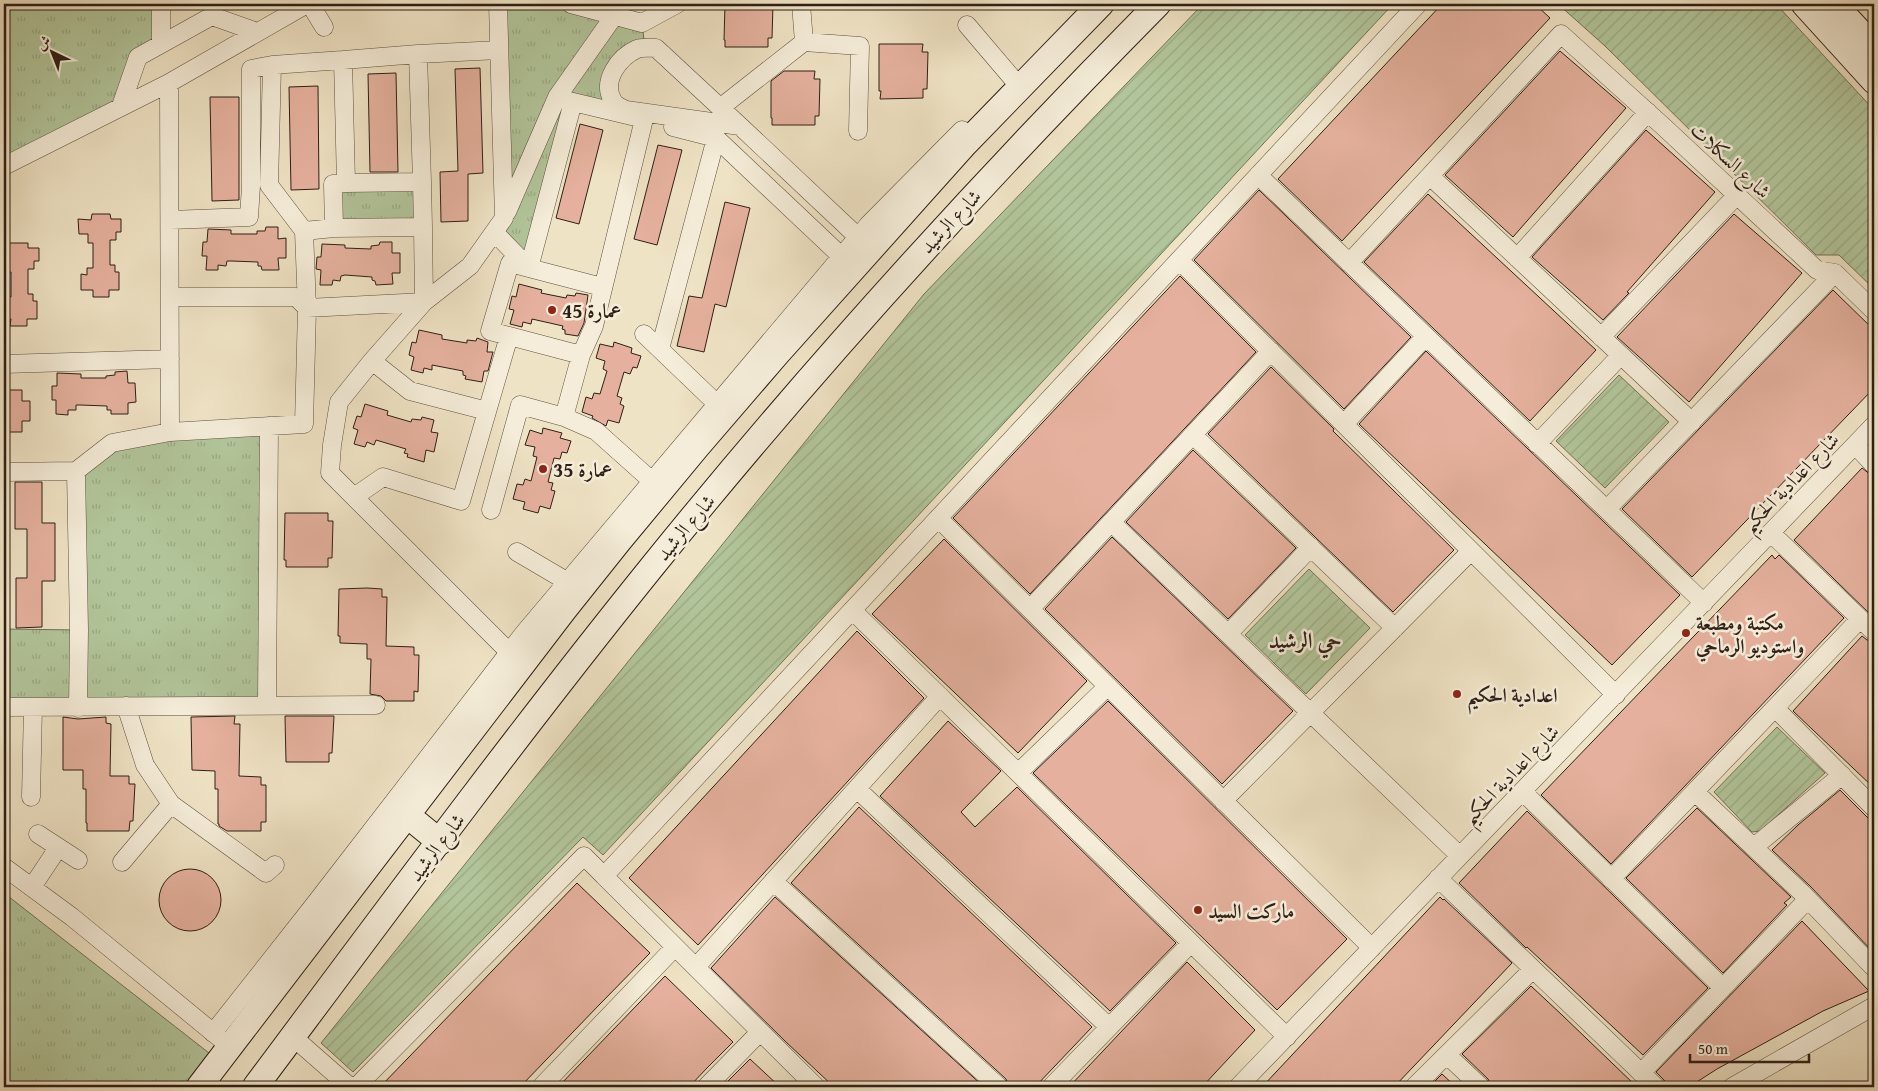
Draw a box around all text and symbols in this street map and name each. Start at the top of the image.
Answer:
north arrow [28,28,78,78]
text: ش [31,30,55,55]
street label: شارع السكلات [1682,115,1778,208]
street label: شارع الرشيد [912,182,991,263]
place label: عمارة 45 [562,296,621,325]
marker: عمارة 45 [546,304,558,316]
street label: شارع اعدادية الحكيم [1735,425,1850,543]
place label: عمارة 35 [553,455,612,484]
marker: عمارة 35 [537,463,549,475]
street label: شارع الرشيد [648,487,725,569]
place label: مكتبة ومطبعة واستوديو الرماحي [1695,608,1804,662]
district label: حي الرشيد [1268,624,1342,659]
marker: مكتبة ومطبعة واستوديو الرماحي [1680,627,1692,639]
place label: اعدادية الحكيم [1467,680,1558,715]
marker: اعدادية الحكيم [1451,688,1463,700]
street label: شارع اعدادية الحكيم [1455,717,1570,835]
street label: شارع الرشيد [401,807,475,890]
place label: ماركت السيد [1208,896,1294,925]
marker: ماركت السيد [1192,904,1204,916]
scale bar [1690,1031,1809,1063]
text: 50 m [1698,1038,1729,1059]

